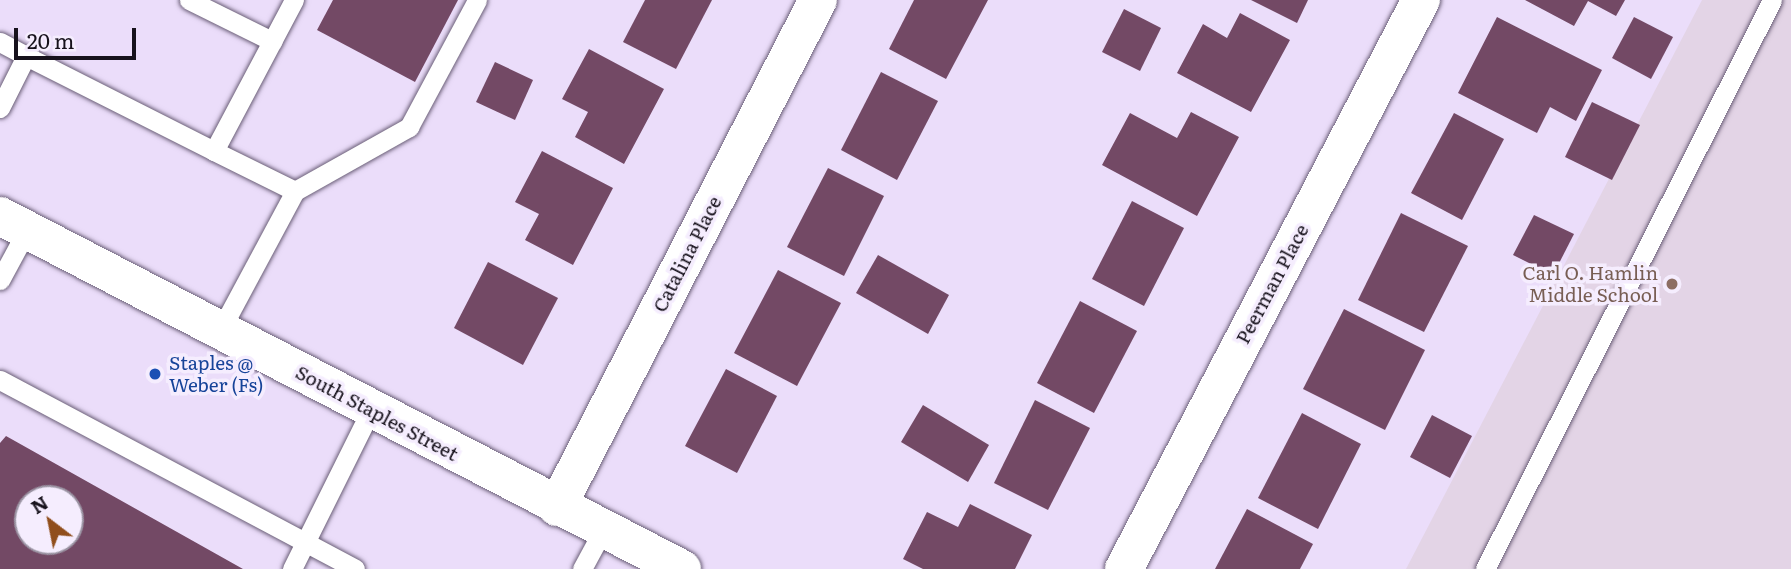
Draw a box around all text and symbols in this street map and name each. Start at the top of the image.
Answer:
scale bar [18,14,140,58]
text: 20 m [27,24,74,55]
street label: Catalina Place [648,192,726,316]
street label: Peerman Place [1231,220,1313,348]
place label: Carl O. Hamlin Middle School [1523,262,1658,306]
marker: Carl O. Hamlin Middle School [1664,276,1680,292]
place label: Staples @ Weber (Fs) [169,352,263,396]
street label: South Staples Street [292,361,462,465]
marker: Staples @ Weber (Fs) [147,366,163,382]
north arrow [14,485,84,555]
text: N [25,488,53,520]

